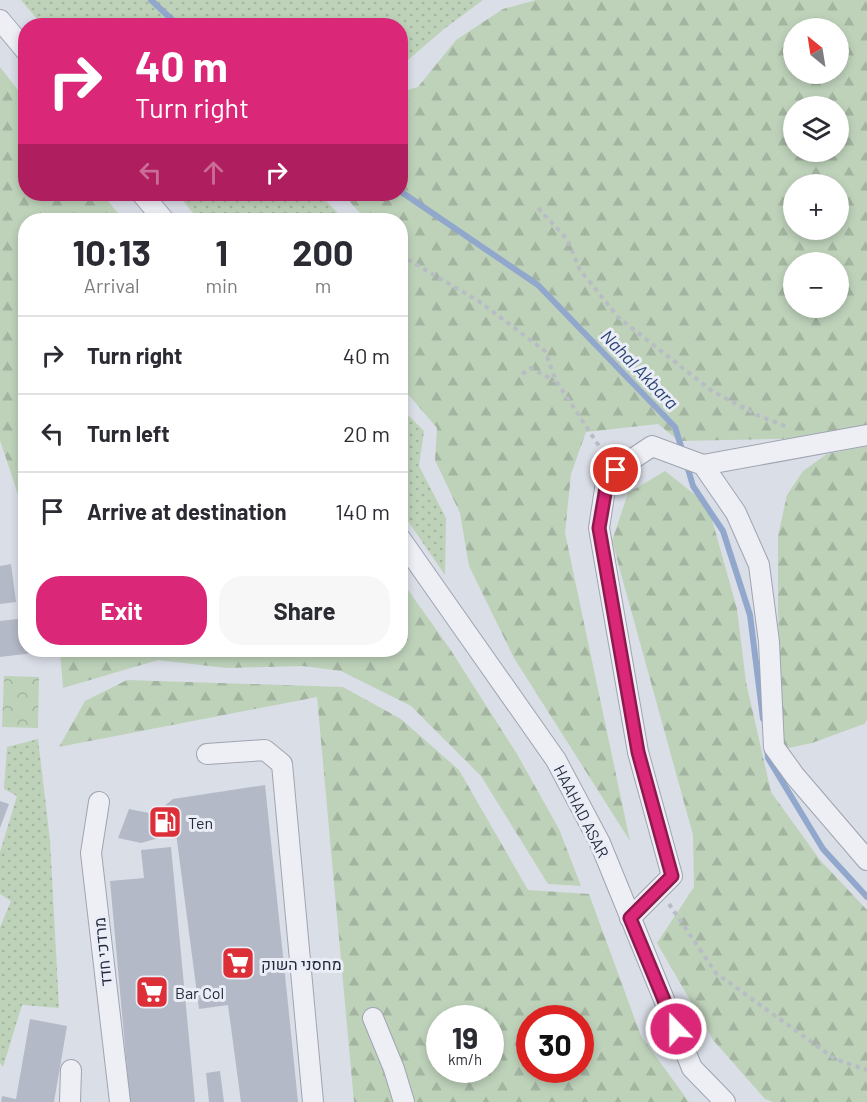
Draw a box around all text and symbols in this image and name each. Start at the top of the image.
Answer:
north arrow [783,18,849,84]
map controls [783,18,849,318]
text: 40 m [135,40,228,90]
icon: right [36,42,114,120]
text: Turn right [135,91,249,123]
button: layers [783,96,849,162]
icon: left [134,156,167,189]
icon: ahead [197,156,230,189]
icon: right [260,156,293,189]
button: + [783,174,849,240]
text: 10:13 [72,230,151,273]
text: 1 [215,230,228,273]
text: 200 [292,230,354,273]
button: − [783,252,849,318]
text: Arrival [84,273,140,297]
text: min [205,273,238,297]
text: m [315,273,331,297]
water label: Nahal Akbara [597,325,683,413]
icon: right [36,339,69,372]
text: Turn right [87,342,182,368]
text: 40 m [343,342,390,368]
icon: left [36,417,69,450]
text: Turn left [87,420,170,446]
text: 20 m [343,420,390,446]
pin [590,444,641,495]
icon: arrive [599,453,632,486]
icon: arrive [36,495,69,528]
text: Arrive at destination [87,498,286,524]
text: 140 m [335,498,390,524]
button: Exit [36,576,207,645]
button: Share [219,576,390,645]
street label: HAAHAD ASAR [551,762,614,861]
fuel station icon: Ten [147,804,183,840]
place label: Ten [188,813,213,832]
street label: מרדכי חדד [89,917,115,987]
supermarket icon: מחסני השוק [220,945,256,981]
place label: מחסני השוק [261,954,342,973]
supermarket icon: Bar Col [134,974,170,1010]
place label: Bar Col [175,983,224,1002]
position arrow [644,997,708,1061]
speed limit sign: 30 [516,1005,594,1083]
text: 19 [452,1019,478,1055]
text: km/h [448,1050,482,1068]

